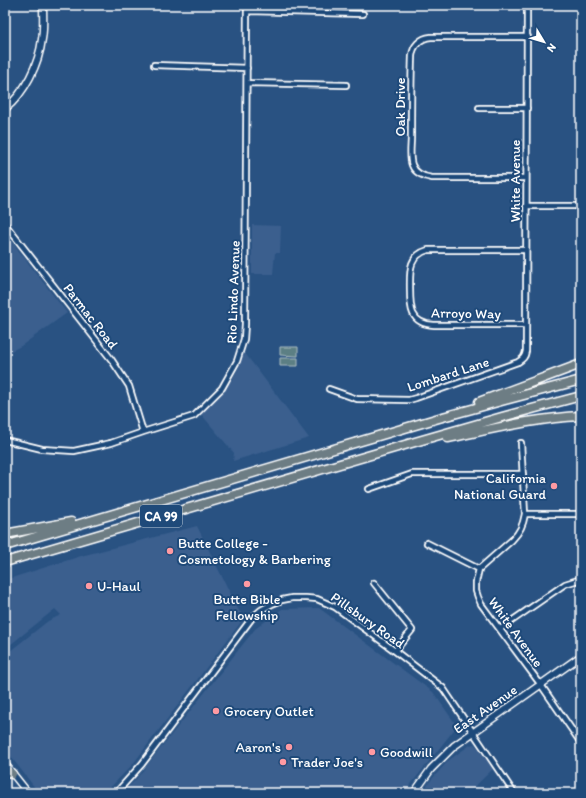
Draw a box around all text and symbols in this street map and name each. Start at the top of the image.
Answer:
north arrow [524,22,564,62]
text: N [544,41,559,55]
street label: Oak Drive [392,77,409,137]
street label: White Avenue [507,139,524,222]
street label: Rio Lindo Avenue [223,240,244,344]
street label: Parmac Road [60,280,122,353]
street label: Arroyo Way [431,304,501,323]
street label: Lombard Lane [405,353,492,396]
place label: California National Guard [454,470,547,503]
marker: California National Guard [549,481,559,491]
road number: CA 99 [140,505,182,527]
place label: Butte College - Cosmetology & Barbering [178,535,332,568]
marker: Butte College - Cosmetology & Barbering [165,546,175,556]
place label: U-Haul [97,578,141,595]
marker: Butte Bible Fellowship [242,579,252,589]
marker: U-Haul [84,581,94,591]
street label: Pillsbury Road [327,589,408,652]
place label: Butte Bible Fellowship [214,591,281,624]
street label: White Avenue [484,594,547,671]
street label: East Avenue [450,681,521,738]
place label: Grocery Outlet [224,703,314,720]
marker: Grocery Outlet [211,706,221,716]
place label: Aaron's [236,739,281,756]
marker: Aaron's [284,742,294,752]
place label: Goodwill [380,744,433,761]
marker: Goodwill [367,747,377,757]
place label: Trader Joe's [291,754,363,771]
marker: Trader Joe's [278,757,288,767]

